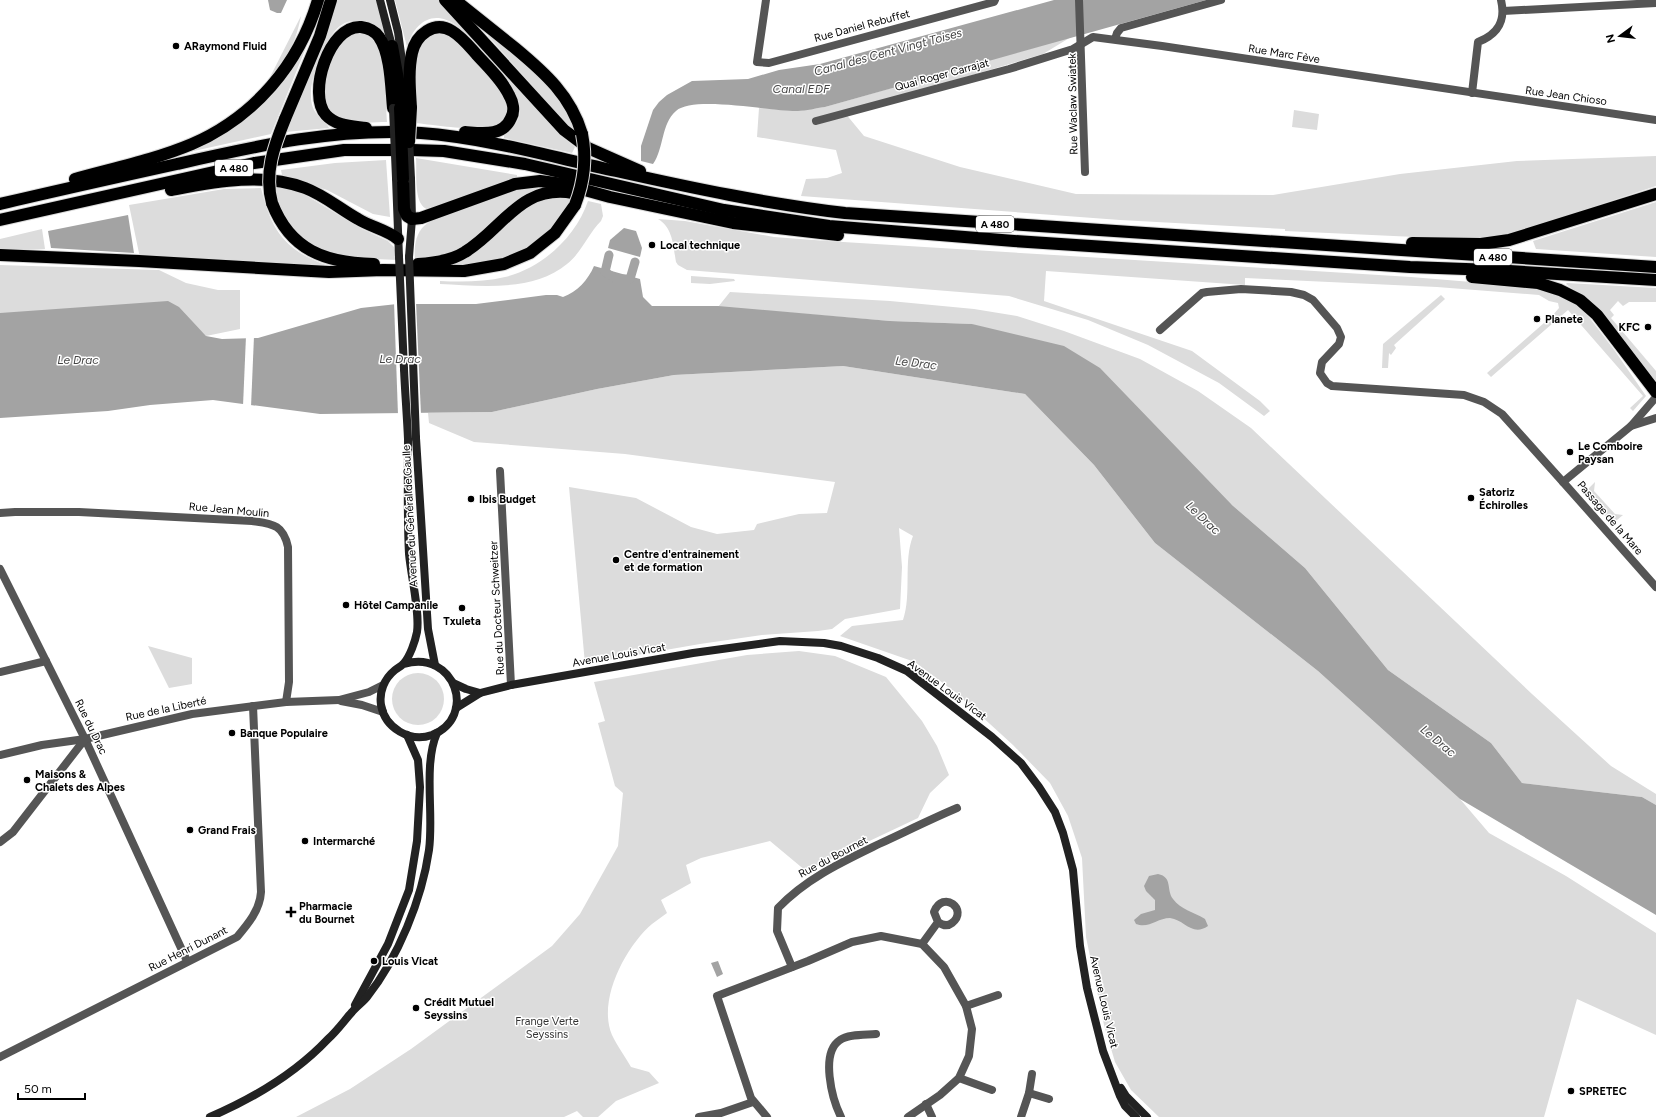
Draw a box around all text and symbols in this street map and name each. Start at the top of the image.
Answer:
street label: Rue Daniel Rebuffet [813,7,911,45]
north arrow [1600,16,1640,56]
water label: Canal des Cent Vingt Toises [812,25,964,79]
text: N [1603,33,1618,44]
place label: ARaymond Fluid [184,40,267,53]
marker: ARaymond Fluid [171,41,181,51]
street label: Rue Marc Fève [1247,42,1321,66]
street label: Rue Waclaw Swiatek [1066,52,1080,155]
street label: Quai Roger Carrajat [893,56,991,94]
water label: Canal EDF [773,82,830,96]
street label: Rue Jean Chioso [1524,84,1608,108]
road number: A 480 [215,160,253,176]
road number: A 480 [976,216,1014,232]
place label: Local technique [660,239,740,252]
marker: Local technique [647,240,657,250]
road number: A 480 [1474,249,1512,265]
place label: Planete [1545,313,1583,326]
marker: Planete [1532,314,1542,324]
place label: KFC [1619,321,1640,334]
marker: KFC [1643,322,1653,332]
water label: Le Drac [379,352,421,366]
water label: Le Drac [57,353,99,367]
water label: Le Drac [894,354,938,373]
place label: Le Comboire Paysan [1578,440,1643,466]
street label: Avenue du Général de Gaulle [400,445,420,587]
marker: Le Comboire Paysan [1565,447,1575,457]
street label: Passage de la Mare [1574,478,1646,558]
place label: Satoriz Échirolles [1479,486,1528,512]
place label: Ibis Budget [479,493,537,506]
marker: Satoriz Échirolles [1466,493,1476,503]
marker: Ibis Budget [466,494,476,504]
water label: Le Drac [1183,499,1223,538]
street label: Rue Jean Moulin [188,500,270,520]
street label: Rue du Docteur Schweitzer [487,540,507,676]
place label: Centre d'entrainement et de formation [624,548,740,574]
marker: Centre d'entrainement et de formation [611,555,621,565]
place label: Hôtel Campanile [354,599,438,612]
marker: Hôtel Campanile [341,600,351,610]
marker: Txuleta [457,603,467,613]
place label: Txuleta [443,615,481,628]
street label: Avenue Louis Vicat [571,640,667,670]
street label: Avenue Louis Vicat [905,657,989,723]
street label: Rue de la Liberté [124,694,208,724]
street label: Rue du Drac [72,697,110,757]
water label: Le Drac [1418,722,1459,760]
place label: Banque Populaire [240,727,328,740]
marker: Banque Populaire [227,728,237,738]
place label: Maisons & Chalets des Alpes [35,768,125,794]
marker: Maisons & Chalets des Alpes [22,775,32,785]
place label: Grand Frais [198,824,256,837]
marker: Grand Frais [185,825,195,835]
street label: Rue du Bournet [796,833,870,881]
place label: Intermarché [313,835,375,848]
marker: Intermarché [300,836,310,846]
place label: Pharmacie du Bournet [299,900,355,926]
marker: Pharmacie du Bournet [286,907,296,917]
street label: Rue Henri Dunant [146,923,230,975]
place label: Louis Vicat [382,955,439,968]
street label: Avenue Louis Vicat [1087,955,1121,1049]
marker: Louis Vicat [369,956,379,966]
place label: Crédit Mutuel Seyssins [424,996,494,1022]
marker: Crédit Mutuel Seyssins [411,1003,421,1013]
park label: Frange Verte Seyssins [515,1015,579,1041]
scale bar [18,1075,85,1101]
text: 50 m [24,1082,52,1096]
place label: SPRETEC [1579,1085,1627,1098]
marker: SPRETEC [1566,1086,1576,1096]

